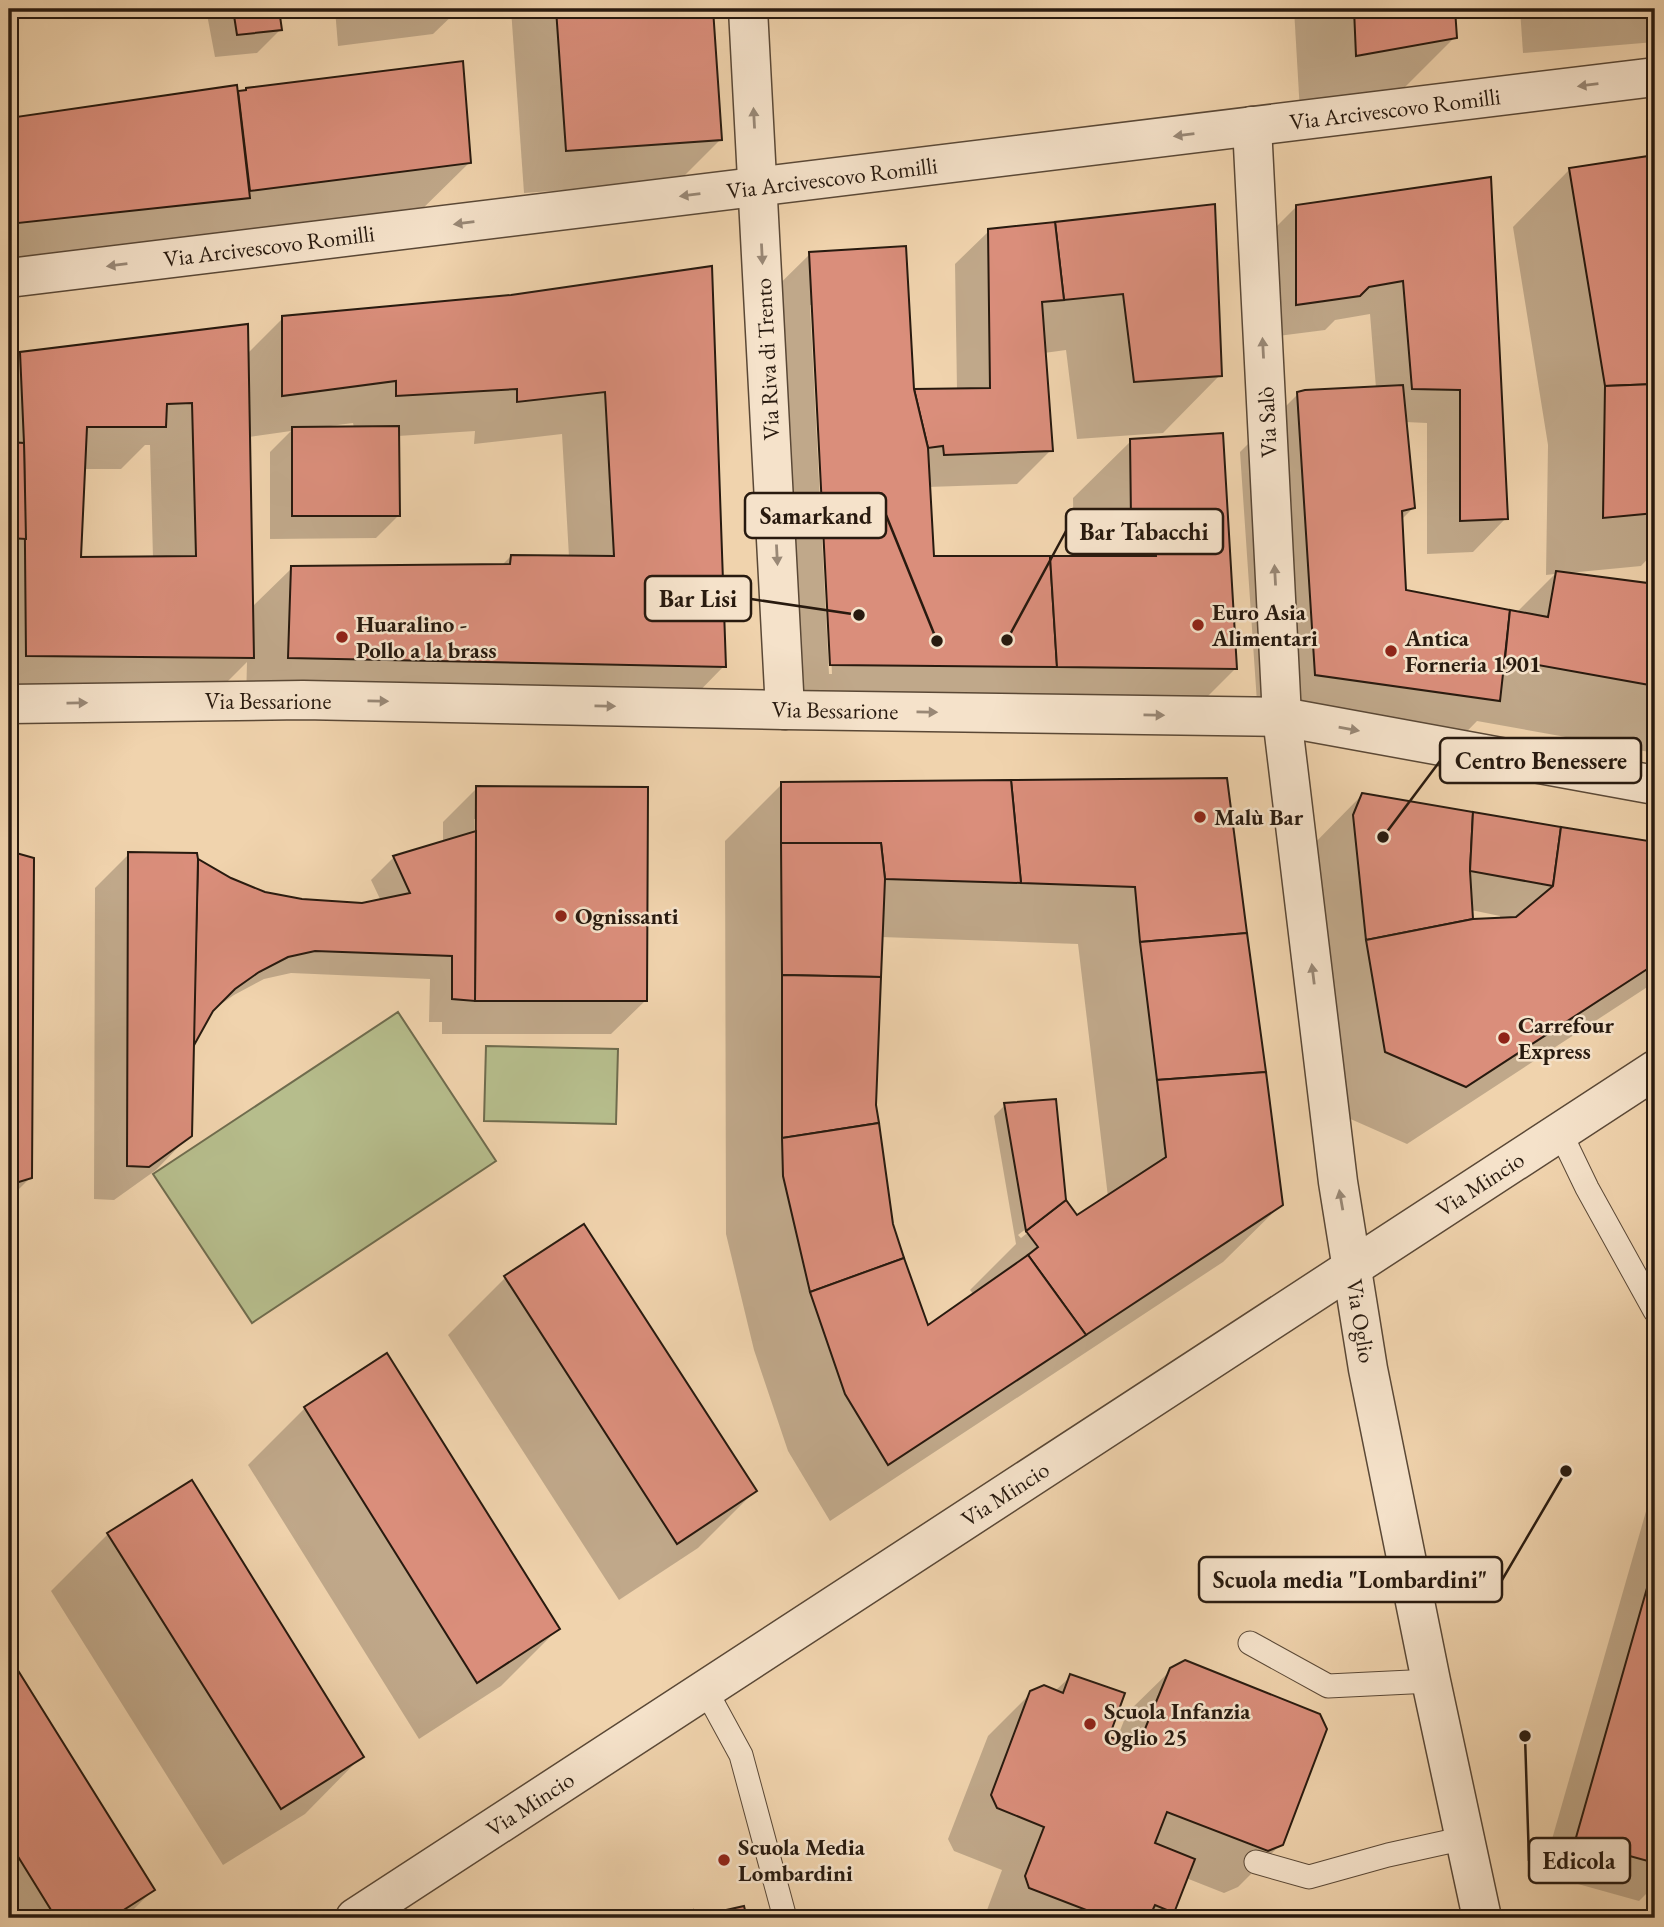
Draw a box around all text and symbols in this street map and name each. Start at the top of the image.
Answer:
one-way arrow [1576,80,1598,91]
street label: Via Arcivescovo Romilli [1288,81,1503,137]
one-way arrow [749,107,760,129]
one-way arrow [1173,129,1195,140]
street label: Via Arcivescovo Romilli [725,150,940,206]
one-way arrow [679,189,701,200]
one-way arrow [453,217,475,228]
street label: Via Arcivescovo Romilli [162,218,377,274]
one-way arrow [756,244,767,266]
one-way arrow [106,259,128,270]
street label: Via Riva di Trento [748,277,786,441]
one-way arrow [1258,337,1269,359]
street label: Via Salò [1250,386,1284,458]
callout: Samarkand [745,493,886,538]
text: Samarkand [760,500,873,531]
callout: Bar Tabacchi [1066,509,1223,554]
text: Bar Tabacchi [1079,516,1209,547]
one-way arrow [772,544,783,566]
one-way arrow [1269,564,1280,586]
callout: Bar Lisi [645,576,751,621]
text: Bar Lisi [659,583,737,614]
place label: Euro Asia Alimentari [1211,597,1318,653]
place label: Huaralino - Pollo a la brass [356,609,497,665]
marker: Euro Asia Alimentari [1190,617,1206,633]
place label: Antica Forneria 1901 [1404,623,1541,679]
marker: Huaralino - Pollo a la brass [334,629,350,645]
marker: Antica Forneria 1901 [1383,643,1399,659]
street label: Via Bessarione [205,686,331,716]
street label: Via Bessarione [771,694,899,726]
one-way arrow [367,695,389,707]
one-way arrow [66,697,88,709]
one-way arrow [595,700,617,712]
one-way arrow [916,706,938,718]
one-way arrow [1144,709,1166,721]
one-way arrow [1338,724,1360,735]
callout: Centro Benessere [1440,738,1641,783]
text: Centro Benessere [1455,745,1627,776]
place label: Malù Bar [1214,802,1304,832]
marker: Malù Bar [1192,809,1208,825]
place label: Ognissanti [575,901,679,931]
marker: Ognissanti [553,908,569,924]
one-way arrow [1307,963,1318,985]
place label: Carrefour Express [1518,1010,1614,1066]
marker: Carrefour Express [1496,1030,1512,1046]
street label: Via Mincio [1430,1144,1530,1224]
one-way arrow [1335,1189,1346,1211]
street label: Via Oglio [1340,1277,1382,1365]
street label: Via Mincio [955,1454,1055,1534]
callout: Scuola media "Lombardini" [1199,1557,1502,1602]
text: Scuola media "Lombardini" [1213,1564,1487,1595]
place label: Scuola Infanzia Oglio 25 [1104,1696,1251,1752]
marker: Scuola Infanzia Oglio 25 [1082,1716,1098,1732]
street label: Via Mincio [480,1764,580,1844]
place label: Scuola Media Lombardini [738,1832,866,1888]
callout: Edicola [1529,1838,1630,1883]
text: Edicola [1543,1845,1616,1876]
marker: Scuola Media Lombardini [716,1852,732,1868]

